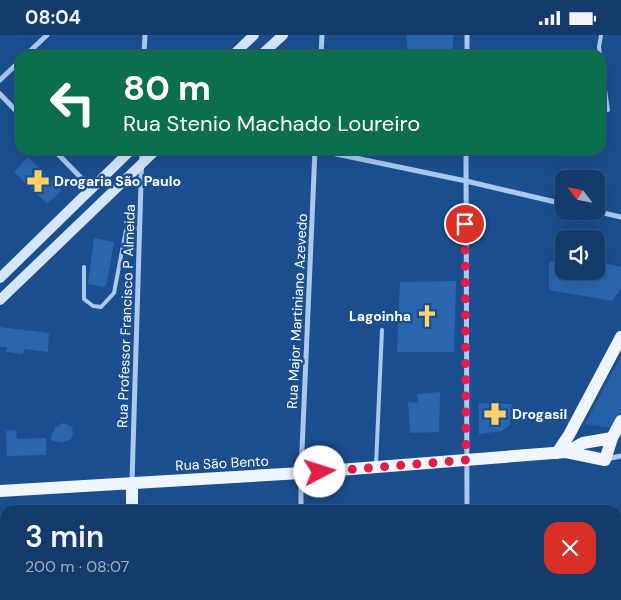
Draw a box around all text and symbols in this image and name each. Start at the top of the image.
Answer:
text: 08:04 [25,5,81,30]
text: 80 m [123,65,211,111]
icon: left [40,70,105,135]
text: Rua Stenio Machado Loureiro [123,109,420,138]
pharmacy icon: Drogaria São Paulo [25,168,51,194]
north arrow [555,170,605,220]
map controls [555,170,605,280]
place label: Drogaria São Paulo [54,172,181,190]
pin [444,203,486,245]
street label: Rua Professor Francisco P Almeida [113,204,139,428]
icon: arrive [451,210,479,238]
street label: Rua Major Martiniano Azevedo [283,213,311,409]
button: sound [555,230,605,280]
church icon: Lagoinha [414,303,440,329]
place label: Lagoinha [349,307,411,325]
pharmacy icon: Drogasil [482,401,508,427]
place label: Drogasil [512,405,567,423]
position arrow [293,445,345,497]
street label: Rua São Bento [175,452,269,474]
text: 3 min [25,517,104,556]
button: close [544,522,596,574]
text: 200 m · 08:07 [25,556,129,577]

